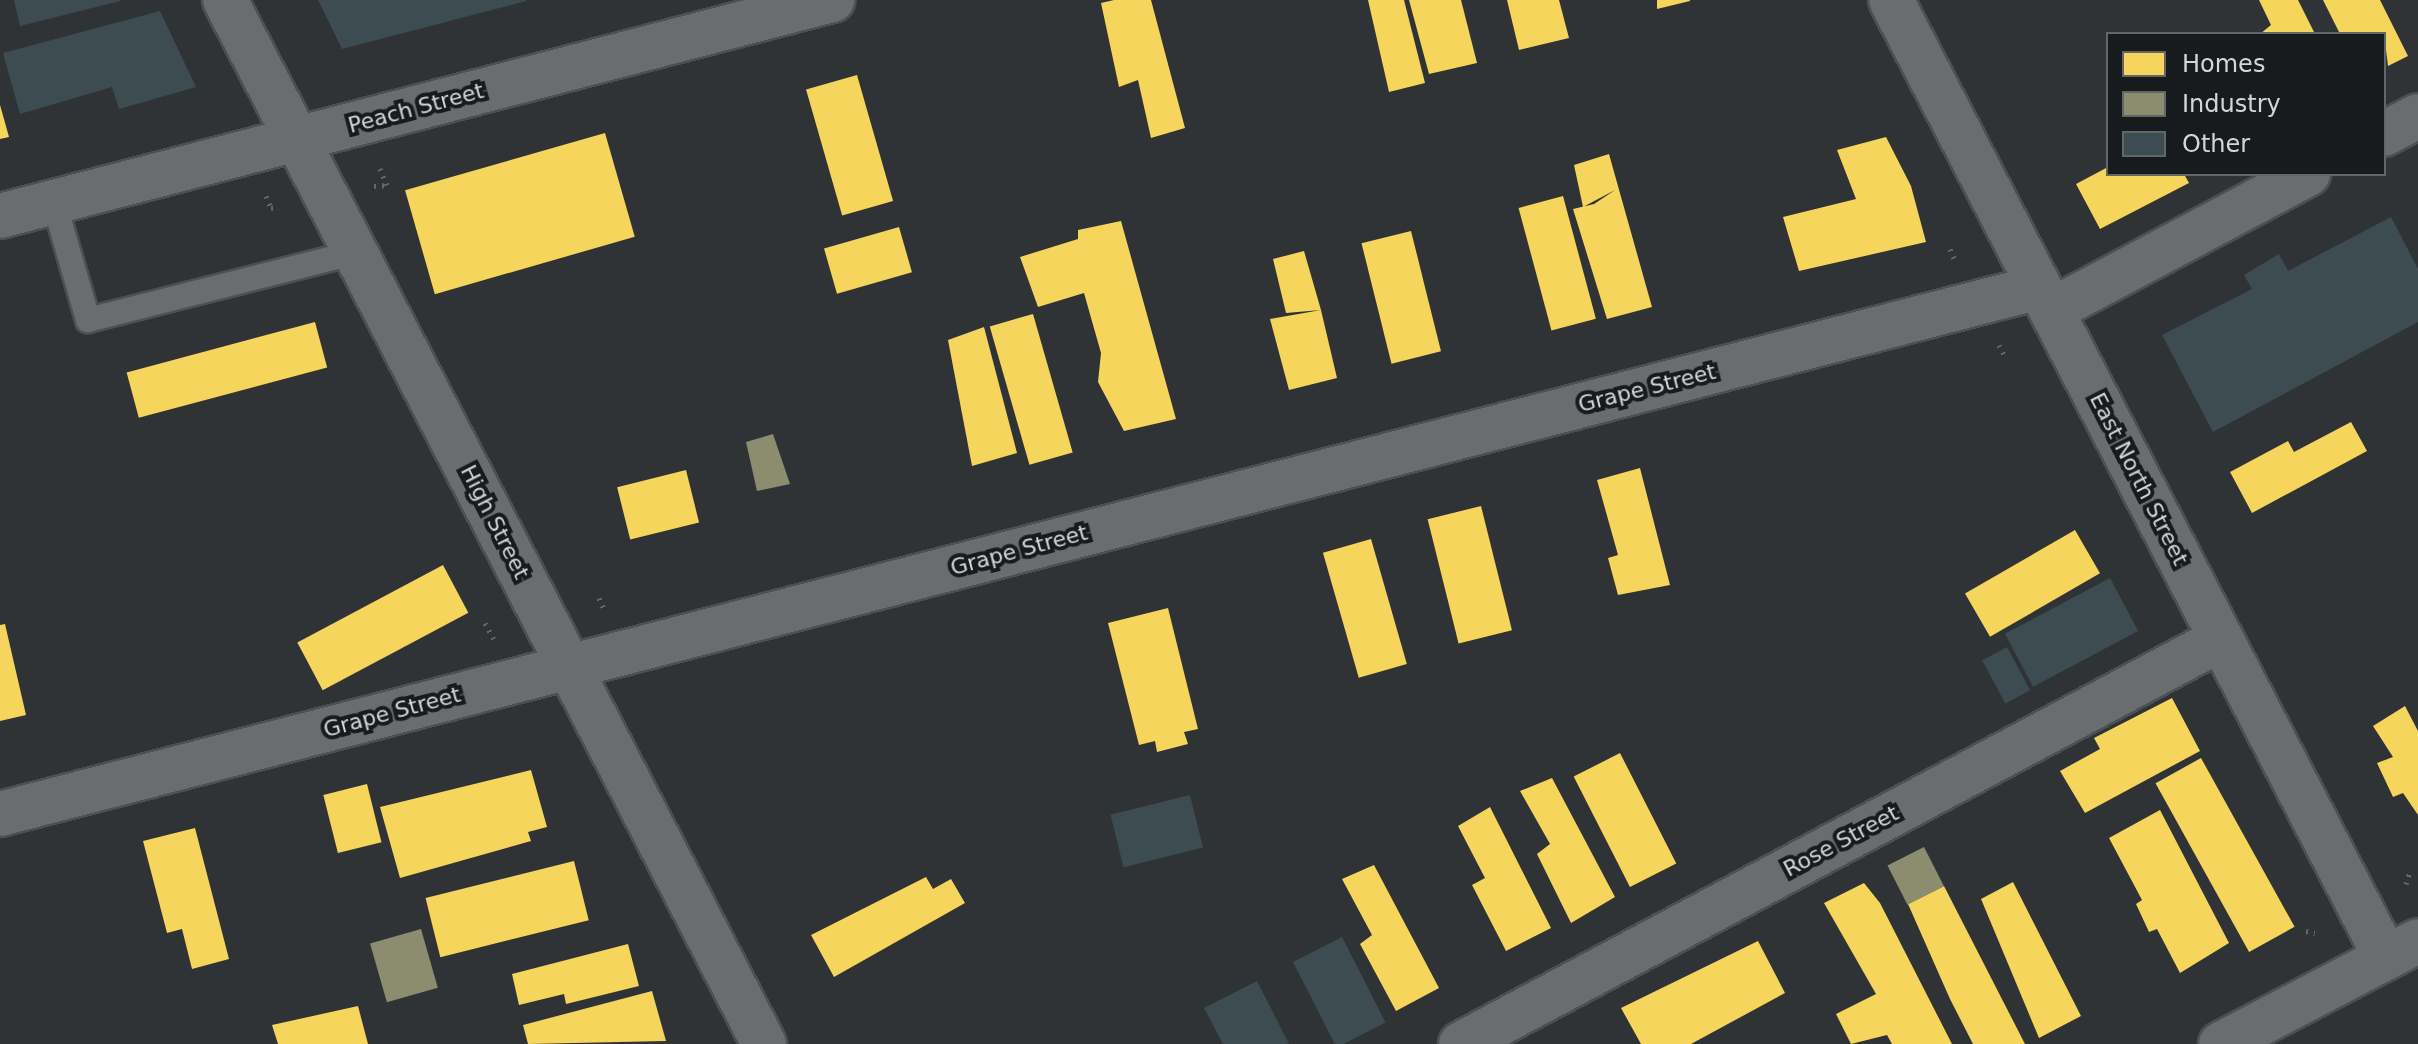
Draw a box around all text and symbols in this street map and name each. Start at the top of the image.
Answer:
legend [2106,32,2386,176]
text: Homes [2182,50,2265,78]
street label: Peach Street [345,77,487,139]
text: Industry [2182,90,2281,118]
text: Other [2182,130,2250,158]
street label: Grape Street [1575,358,1719,418]
street label: East North Street [2084,388,2194,570]
street label: High Street [455,461,535,583]
street label: Grape Street [948,519,1090,581]
street label: Grape Street [321,681,463,743]
street label: Rose Street [1779,800,1903,882]

